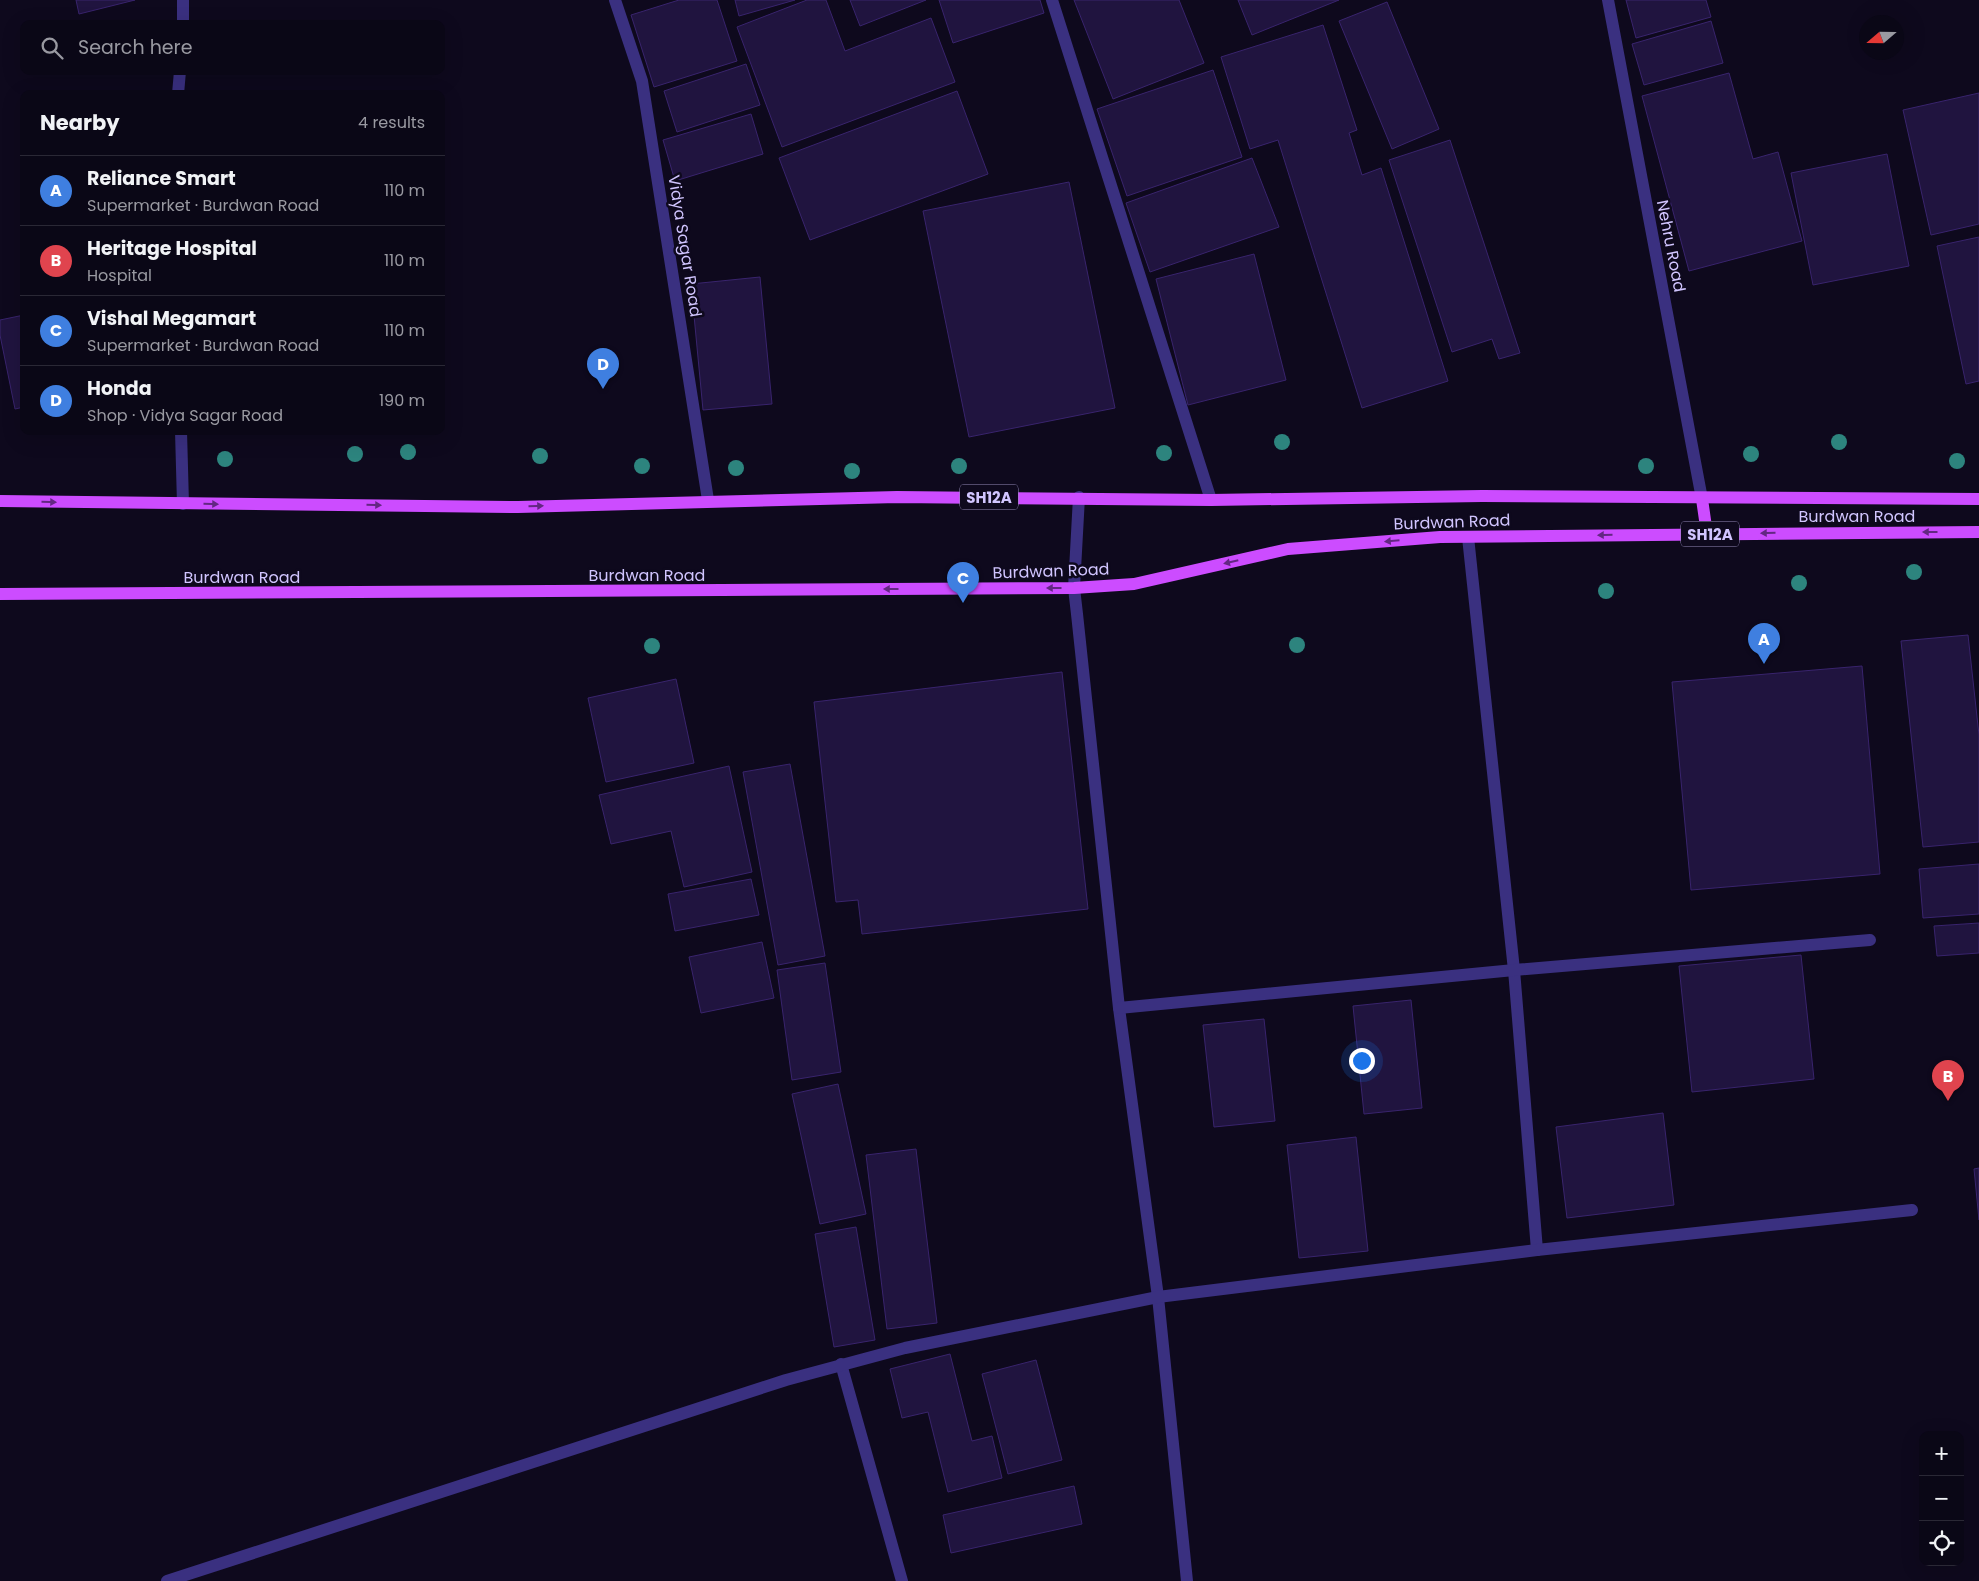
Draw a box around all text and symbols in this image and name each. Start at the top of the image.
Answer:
north arrow [1859,15,1904,60]
search box [20,20,445,75]
icon: search [38,34,66,62]
text: Search here [78,34,192,61]
text: Nearby [40,108,120,137]
text: 4 results [358,111,425,134]
text: Reliance Smart [87,165,236,192]
street label: Vidya Sagar Road [662,173,708,319]
text: A [50,179,62,202]
text: 110 m [384,179,425,202]
text: Supermarket · Burdwan Road [87,194,319,217]
street label: Nehru Road [1651,198,1691,294]
text: Heritage Hospital [87,235,257,262]
text: B [51,249,61,272]
text: 110 m [384,249,425,272]
text: Hospital [87,264,152,287]
text: Vishal Megamart [87,305,256,332]
text: C [50,319,62,342]
text: 110 m [384,319,425,342]
text: Supermarket · Burdwan Road [87,334,319,357]
pin: D [587,348,619,389]
text: Honda [87,375,152,402]
text: D [50,389,62,412]
text: 190 m [379,389,425,412]
text: Shop · Vidya Sagar Road [87,404,283,427]
road number: SH12A [960,484,1018,510]
one-way arrow [41,498,57,506]
one-way arrow [203,500,219,508]
one-way arrow [366,501,382,509]
one-way arrow [528,502,544,510]
street label: Burdwan Road [1799,505,1915,528]
street label: Burdwan Road [1393,508,1511,536]
road number: SH12A [1681,522,1739,546]
one-way arrow [1922,528,1938,536]
one-way arrow [1760,529,1776,537]
one-way arrow [1597,531,1613,539]
one-way arrow [1383,537,1399,545]
street label: Burdwan Road [992,557,1110,585]
one-way arrow [1223,558,1239,566]
pin: C [947,562,979,603]
street label: Burdwan Road [589,564,705,587]
street label: Burdwan Road [184,566,300,589]
one-way arrow [1045,584,1061,592]
one-way arrow [883,586,899,594]
pin: A [1748,623,1780,664]
your location [1349,1048,1375,1074]
pin: B [1932,1060,1964,1101]
map controls [1919,1431,1964,1566]
button: + [1919,1431,1964,1476]
button: − [1919,1476,1964,1521]
button: locate [1919,1521,1964,1566]

